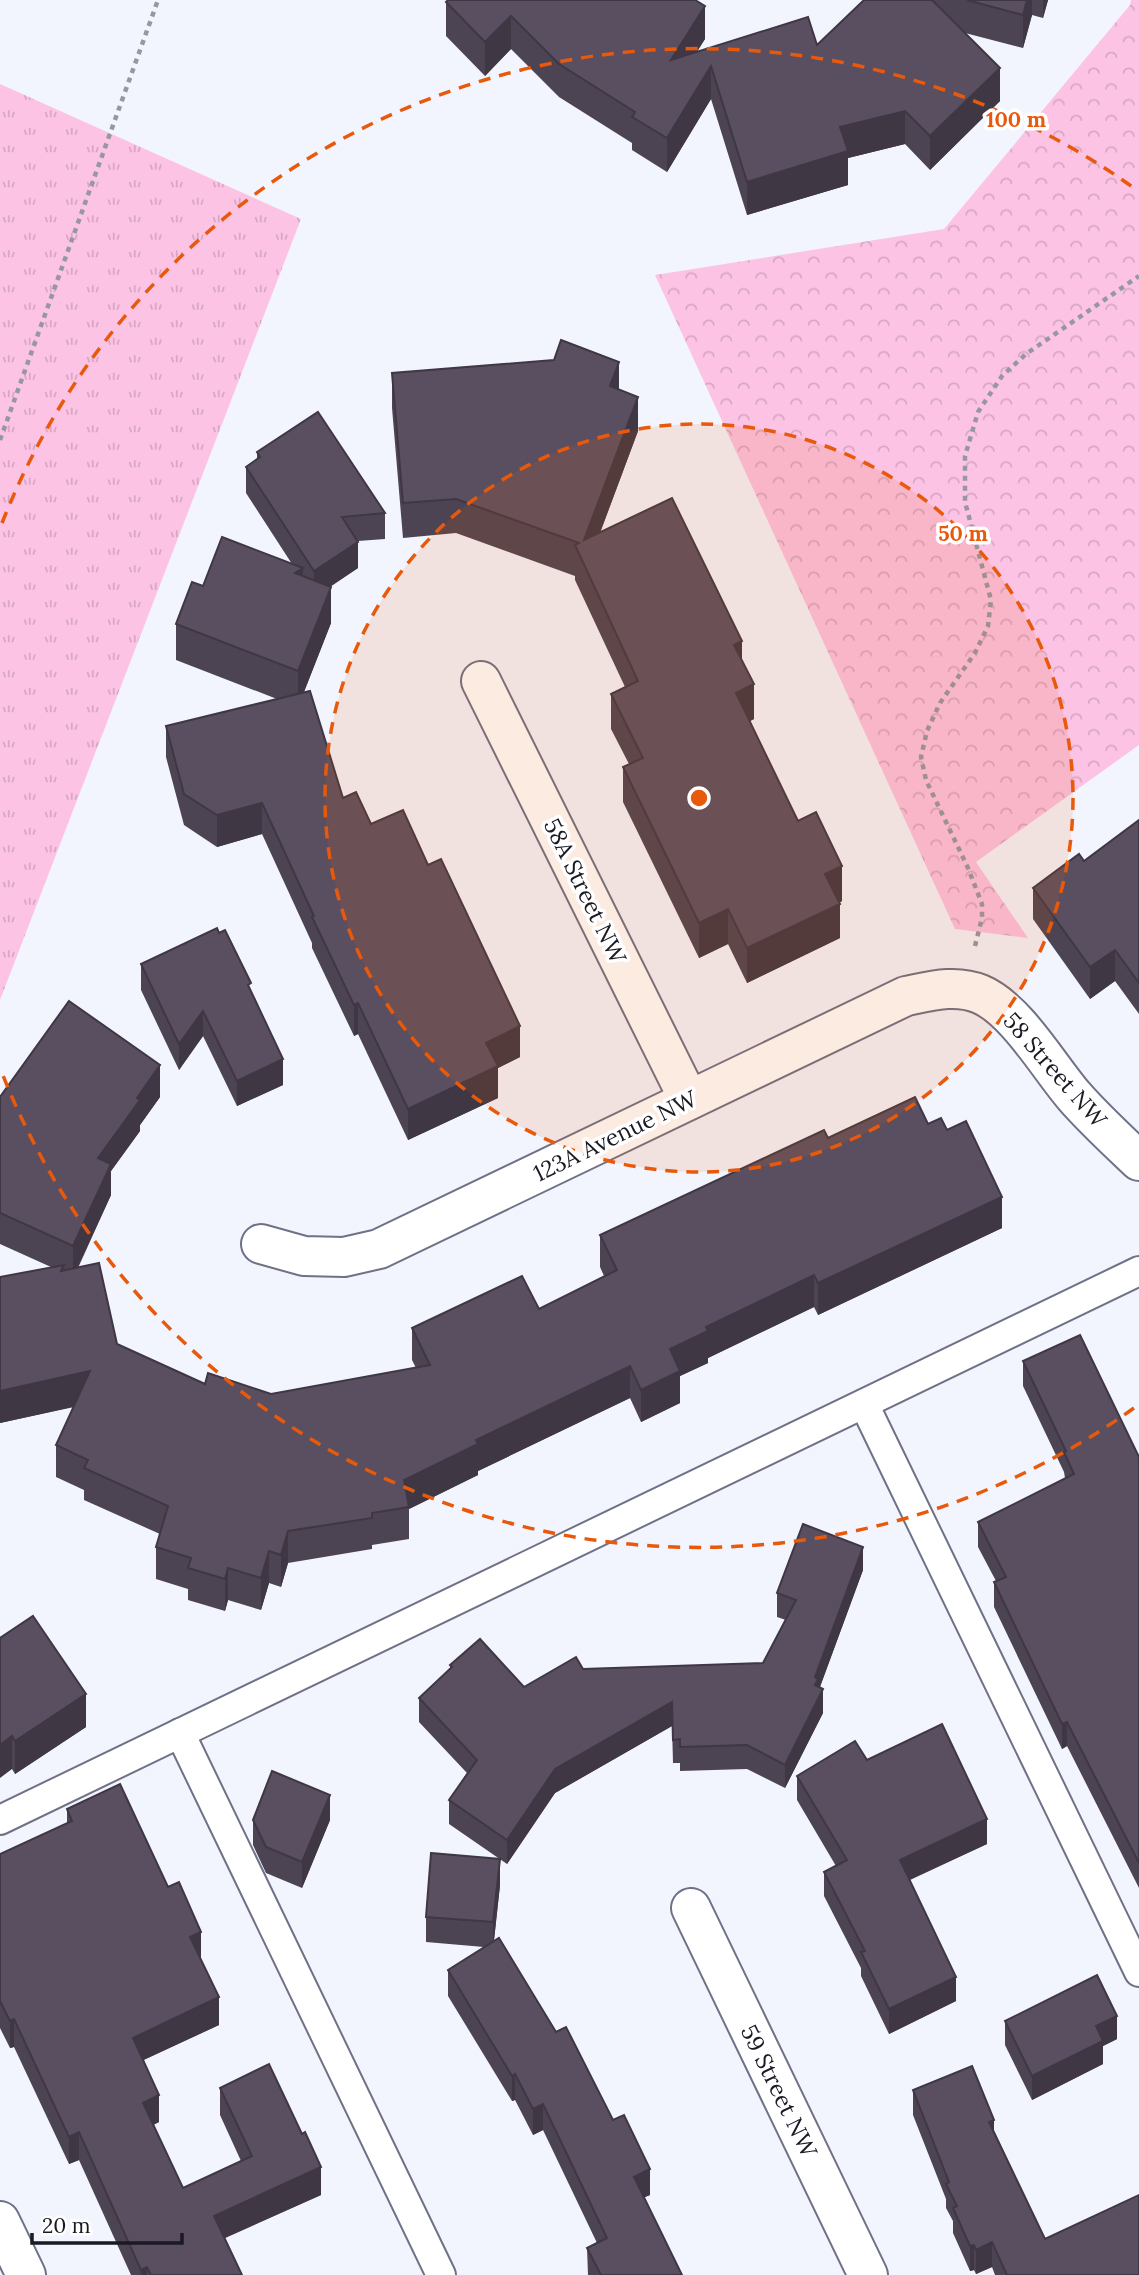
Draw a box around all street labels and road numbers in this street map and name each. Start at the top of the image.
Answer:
street label: 58A Street NW [538,814,634,969]
street label: 58 Street NW [997,1006,1114,1134]
street label: 123A Avenue NW [528,1083,702,1188]
street label: 59 Street NW [735,2020,824,2163]

